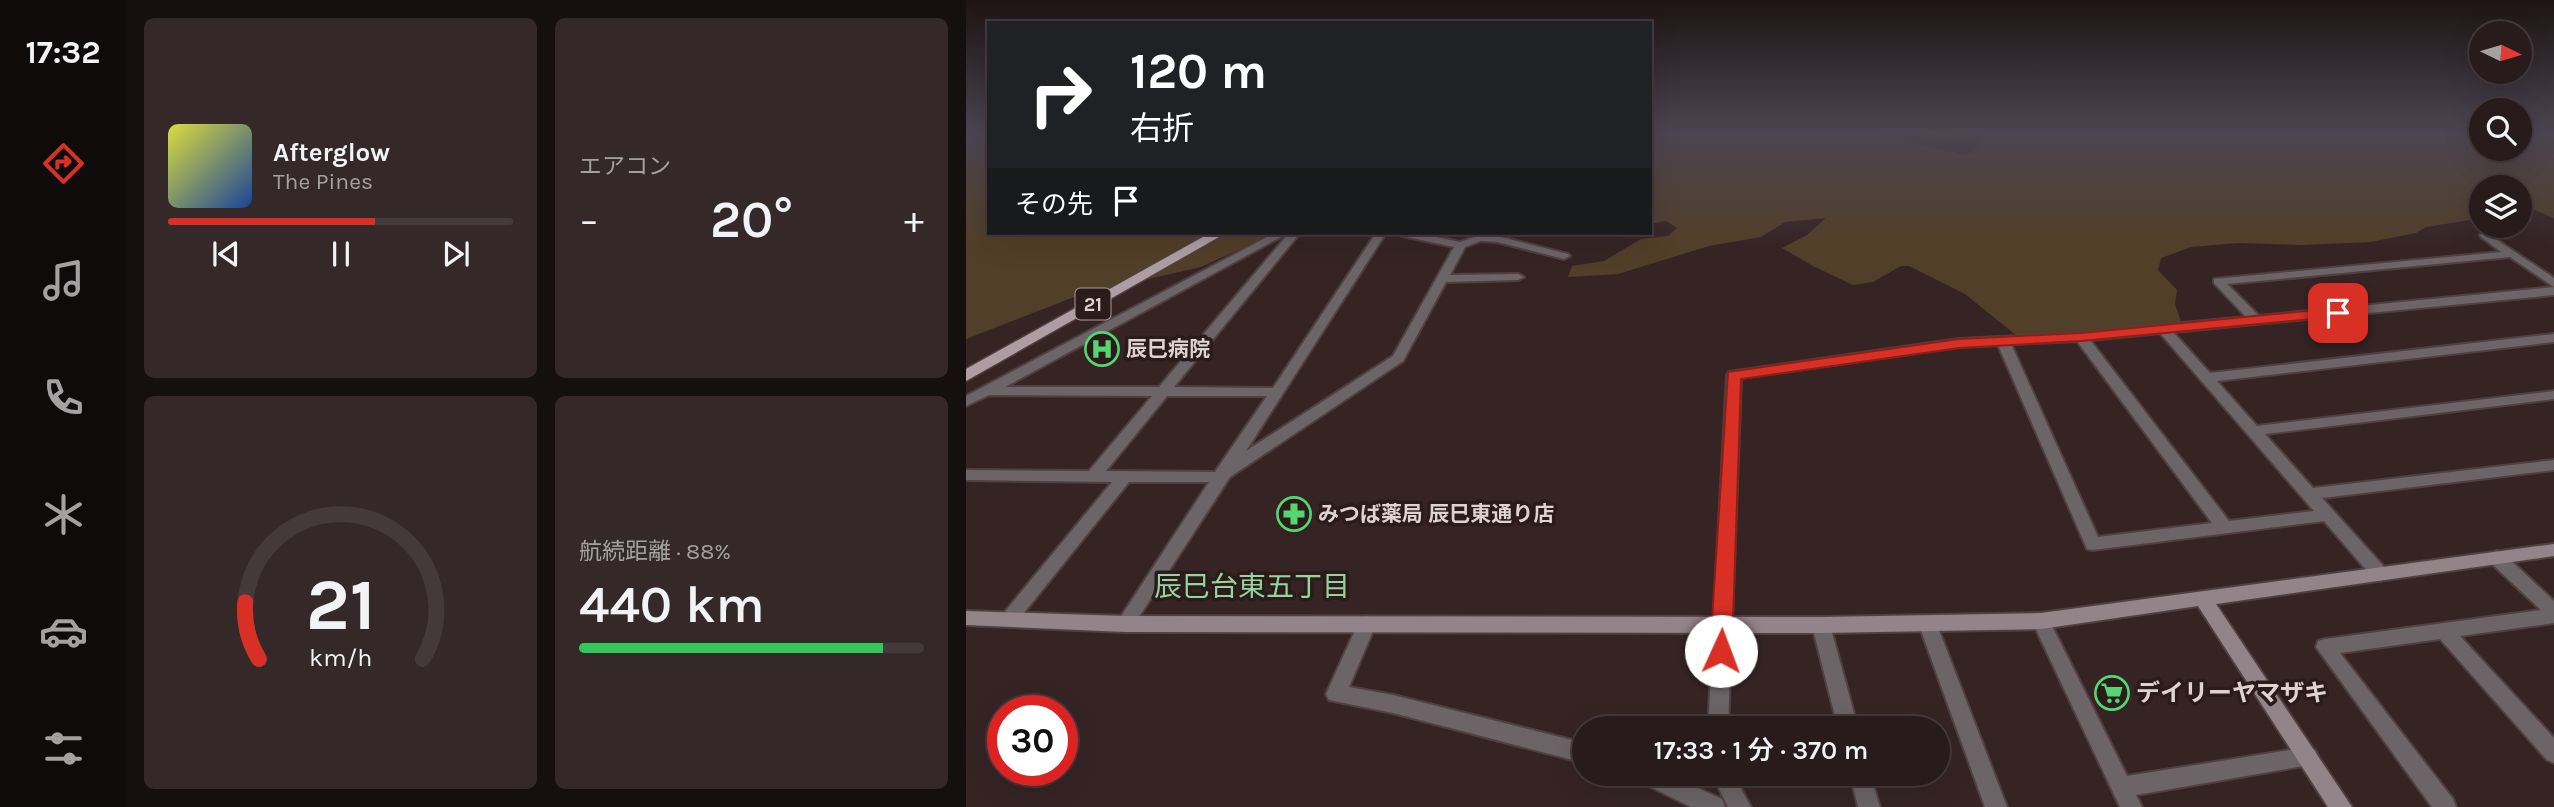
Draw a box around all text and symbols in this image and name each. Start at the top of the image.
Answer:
north arrow [2469,21,2532,84]
map controls [2469,21,2532,238]
text: 17:32 [25,34,101,71]
text: 120 m [1130,43,1267,100]
icon: right [1015,49,1106,140]
button: search [2469,98,2532,161]
text: 右折 [1130,110,1194,147]
text: Afterglow [273,137,390,168]
icon: directions [39,139,88,188]
text: エアコン [579,153,671,180]
text: The Pines [273,168,373,195]
button: layers [2469,175,2532,238]
icon: arrive [1107,182,1145,220]
text: 20° [710,189,793,250]
text: その先 [1015,189,1093,220]
text: − [579,198,599,243]
text: + [904,198,924,243]
icon: previous [207,235,245,273]
icon: pause [322,235,360,273]
icon: next [437,235,475,273]
icon: music [39,256,88,305]
pin [2308,283,2368,343]
road number: 21 [1076,288,1110,320]
icon: arrive [2319,294,2357,332]
hospital icon: 辰巳病院 [1083,330,1121,368]
place label: 辰巳病院 [1126,337,1210,361]
icon: phone [39,373,88,422]
icon: climate [39,490,88,539]
pharmacy icon: みつば薬局 辰巳東通り店 [1275,495,1313,533]
place label: みつば薬局 辰巳東通り店 [1318,502,1554,526]
text: 航続距離 · 88% [579,538,731,565]
text: 21 [306,562,376,647]
district label: 辰巳台東五丁目 [1154,570,1350,603]
text: 440 km [579,574,765,635]
icon: car [39,607,88,656]
position arrow [1684,614,1758,688]
text: km/h [309,642,372,671]
supermarket icon: デイリーヤマザキ [2093,674,2131,712]
place label: デイリーヤマザキ [2136,679,2328,707]
speed limit sign: 30 [987,695,1078,786]
icon: filters [39,724,88,773]
text: 17:33 · 1 分 · 370 m [1654,735,1868,766]

